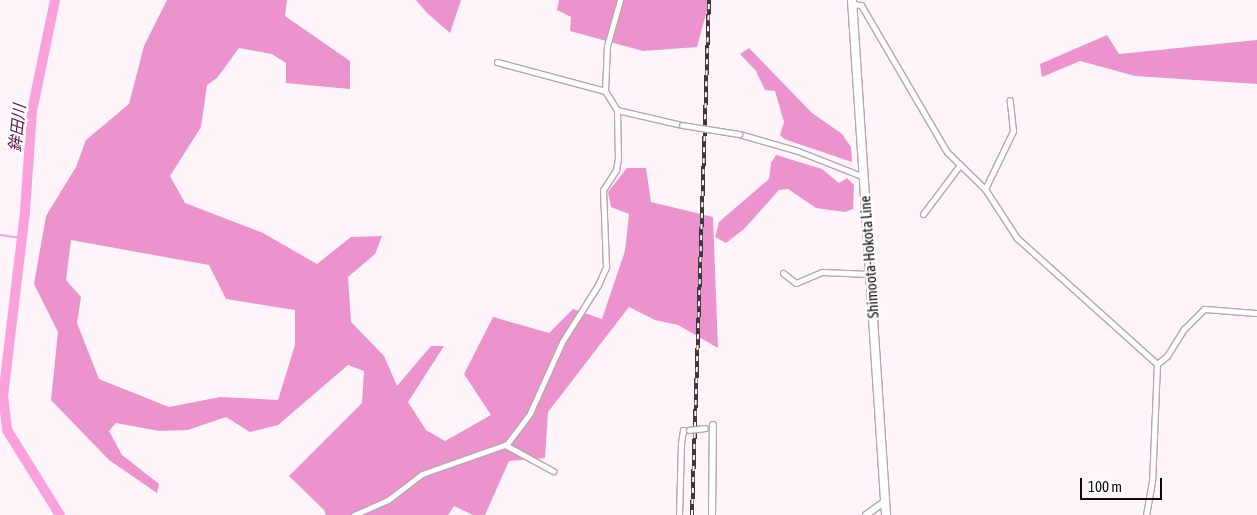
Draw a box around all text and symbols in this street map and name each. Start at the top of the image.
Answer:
water label: 鉾田川 [5,103,29,153]
street label: Shimoota-Hokota Line [856,195,882,319]
scale bar [1082,468,1164,500]
text: 100 m [1088,478,1122,495]

